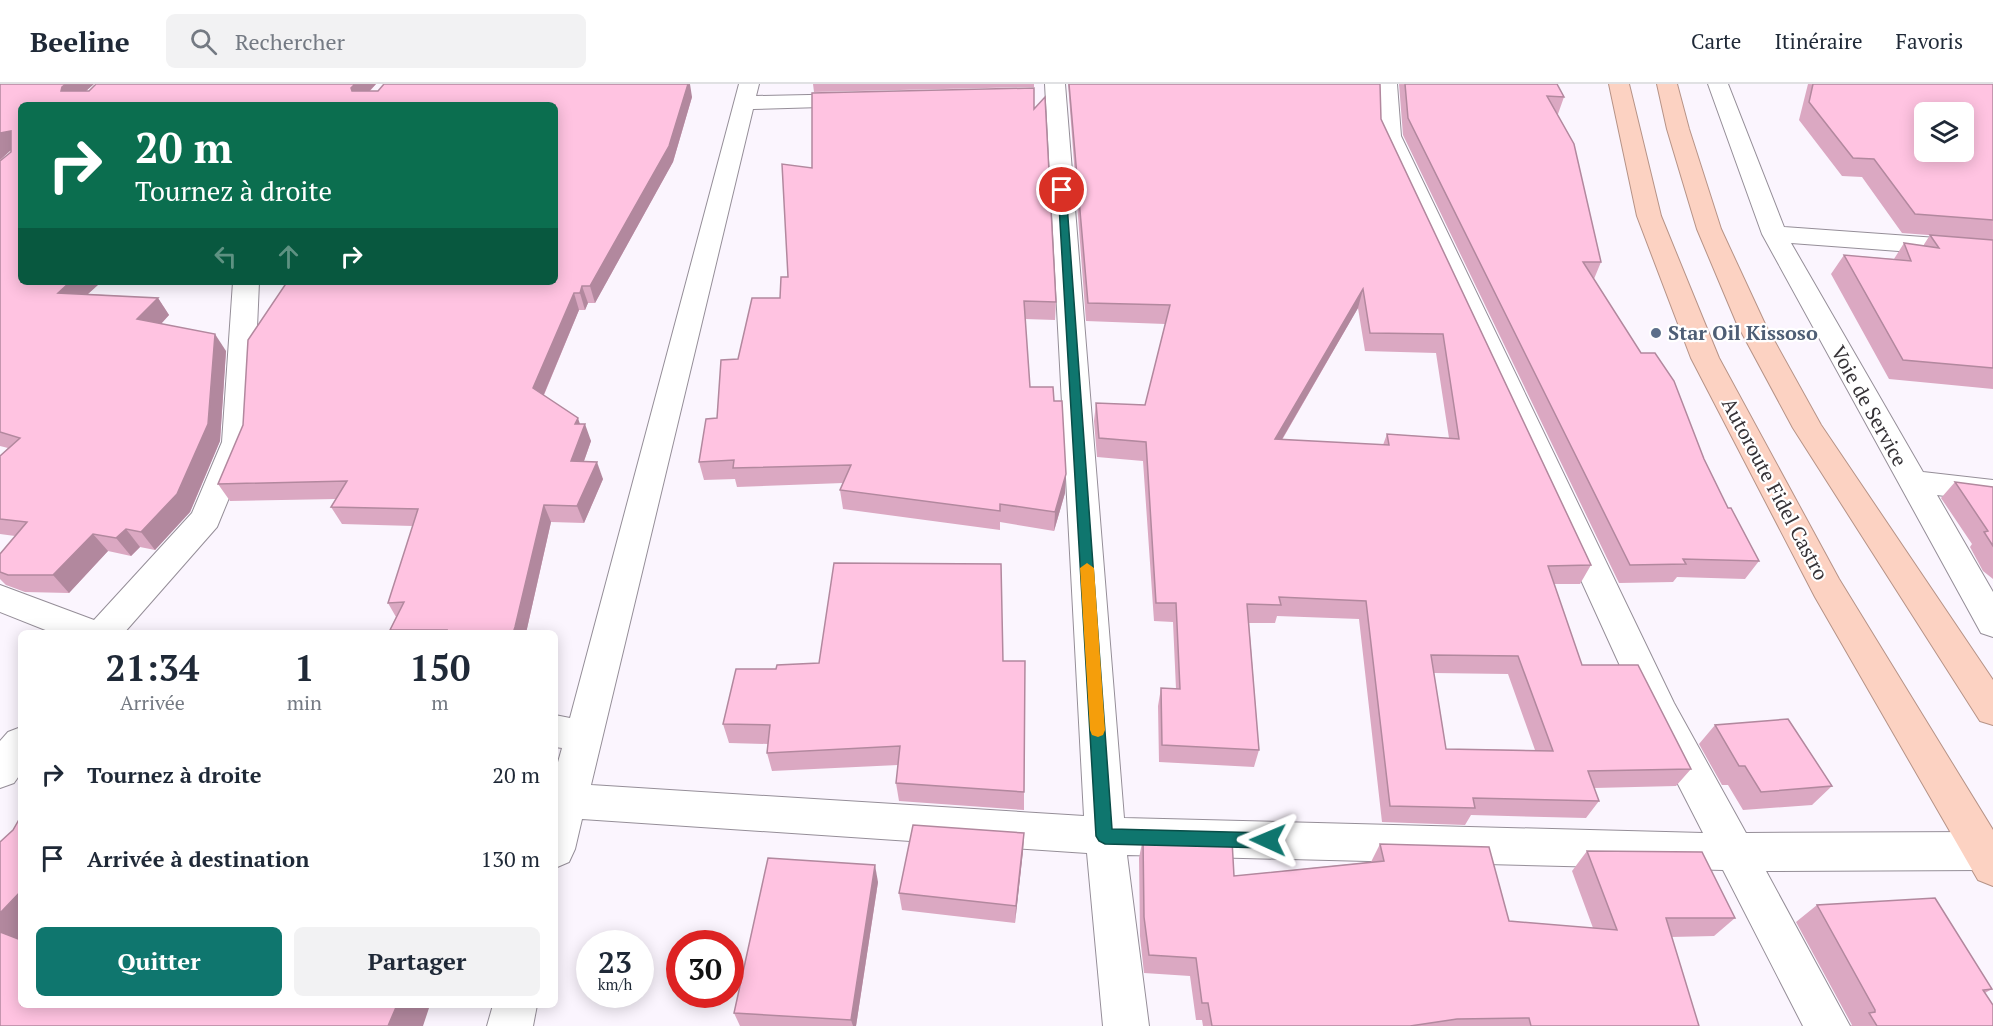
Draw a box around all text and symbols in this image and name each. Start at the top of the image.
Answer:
search box [166,14,586,68]
text: Beeline [30,23,130,60]
icon: search [187,25,220,58]
text: Rechercher [235,27,345,56]
text: Carte [1691,27,1741,55]
text: Itinéraire [1774,27,1863,55]
text: Favoris [1896,27,1963,55]
map controls [1914,102,1974,162]
button: layers [1914,102,1974,162]
text: 20 m [135,119,233,175]
icon: right [36,126,114,204]
pin [1036,164,1087,215]
text: Tournez à droite [135,173,332,209]
icon: arrive [1045,173,1078,206]
icon: left [209,240,242,273]
icon: ahead [272,240,305,273]
icon: right [335,240,368,273]
place label: Star Oil Kissoso [1668,319,1818,346]
marker: Star Oil Kissoso [1649,326,1663,340]
street label: Voie de Service [1825,341,1914,471]
street label: Autoroute Fidel Castro [1716,393,1835,585]
text: 21:34 [106,644,199,691]
text: 1 [294,644,315,691]
text: 150 [409,644,470,691]
text: Arrivée [120,689,185,716]
text: min [287,689,322,716]
text: m [431,689,449,716]
icon: right [36,758,69,791]
text: Tournez à droite [87,760,262,789]
text: 20 m [492,760,540,789]
position arrow [1236,808,1300,872]
icon: arrive [36,842,69,875]
text: Arrivée à destination [87,844,309,873]
text: 130 m [480,844,540,873]
button: Quitter [36,927,282,996]
button: Partager [294,927,540,996]
speed limit sign: 30 [666,930,744,1008]
text: 23 [598,942,632,982]
text: km/h [598,974,632,994]

